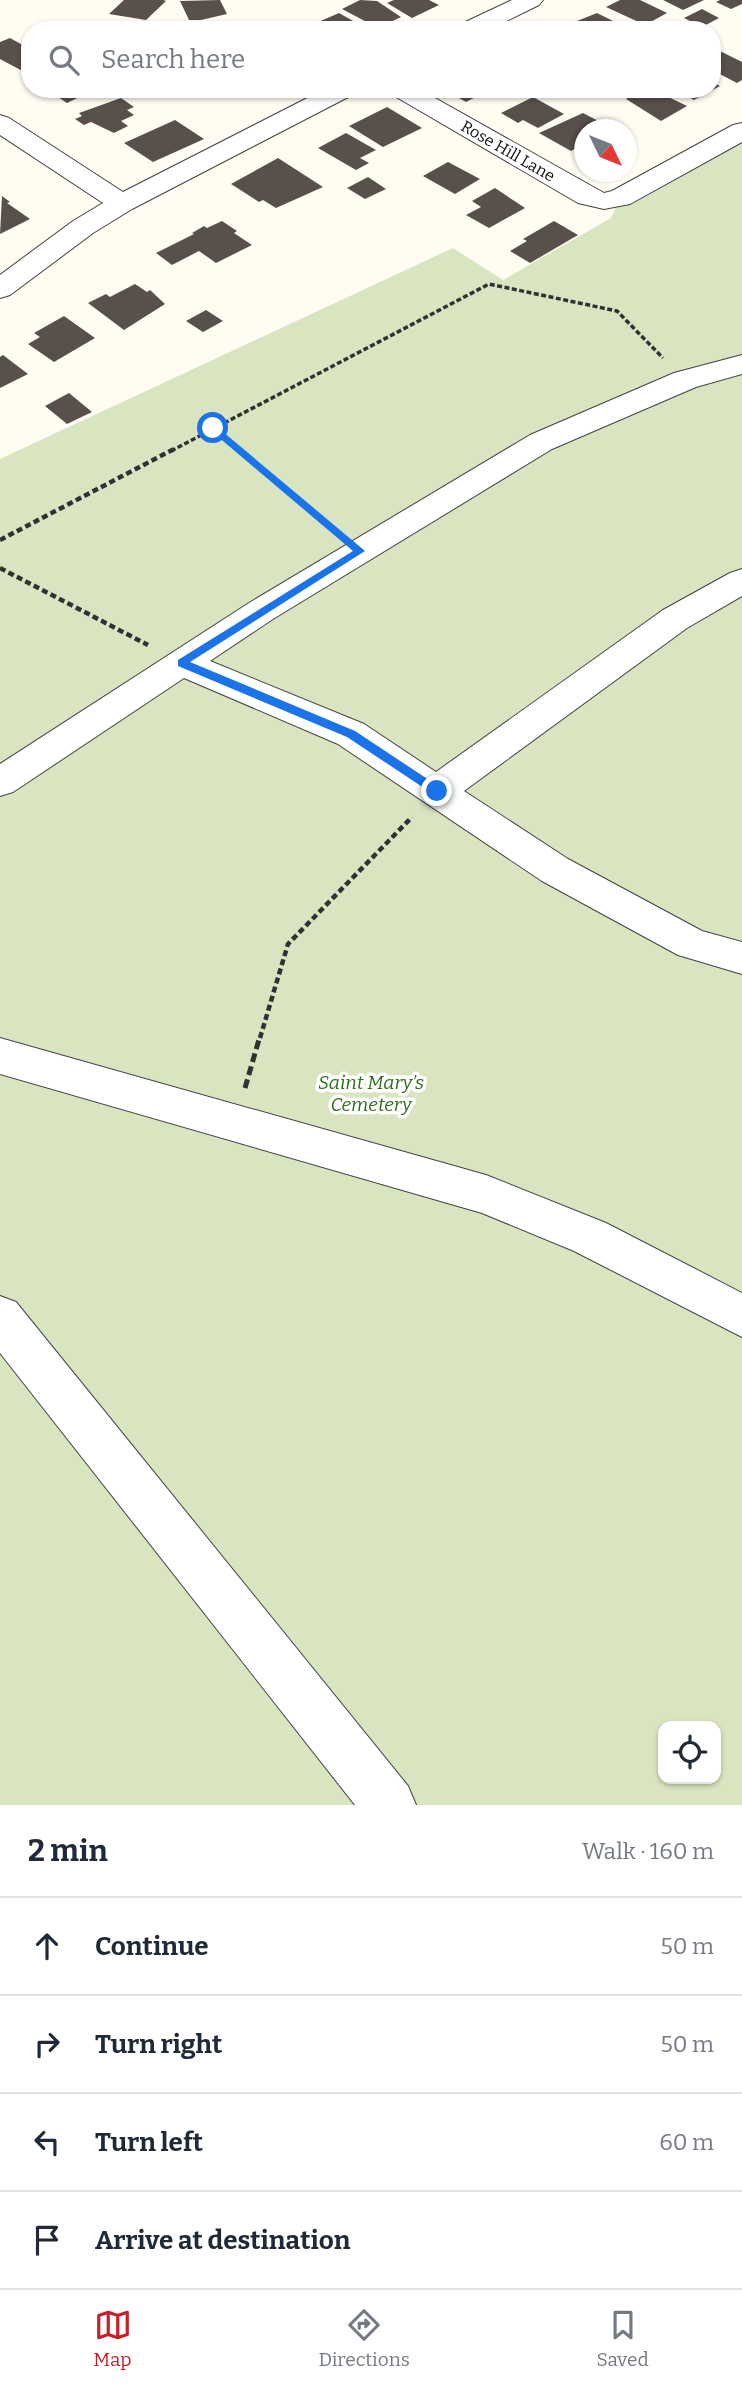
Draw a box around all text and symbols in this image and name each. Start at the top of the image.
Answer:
search box [21,21,721,98]
icon: search [45,41,83,79]
text: Search here [101,44,245,75]
street label: Rose Hill Lane [458,116,558,186]
north arrow [574,119,637,182]
route start [197,412,228,443]
route end [421,775,452,806]
park label: Saint Mary’s Cemetery [318,1071,424,1116]
map controls [658,1721,721,1784]
button: locate [658,1721,721,1784]
text: 2 min [28,1833,108,1869]
text: Walk · 160 m [582,1837,714,1865]
icon: ahead [28,1927,66,1965]
text: Continue [95,1931,209,1962]
text: 50 m [660,1932,714,1960]
icon: right [28,2025,66,2063]
text: Turn right [95,2029,222,2060]
text: 50 m [660,2030,714,2058]
icon: left [28,2123,66,2161]
text: Turn left [95,2127,203,2158]
text: 60 m [659,2128,714,2156]
icon: arrive [28,2221,66,2259]
text: Arrive at destination [95,2225,350,2256]
tab: Map [93,2306,132,2371]
tab: Directions [318,2306,410,2371]
tab: Saved [596,2306,649,2371]

